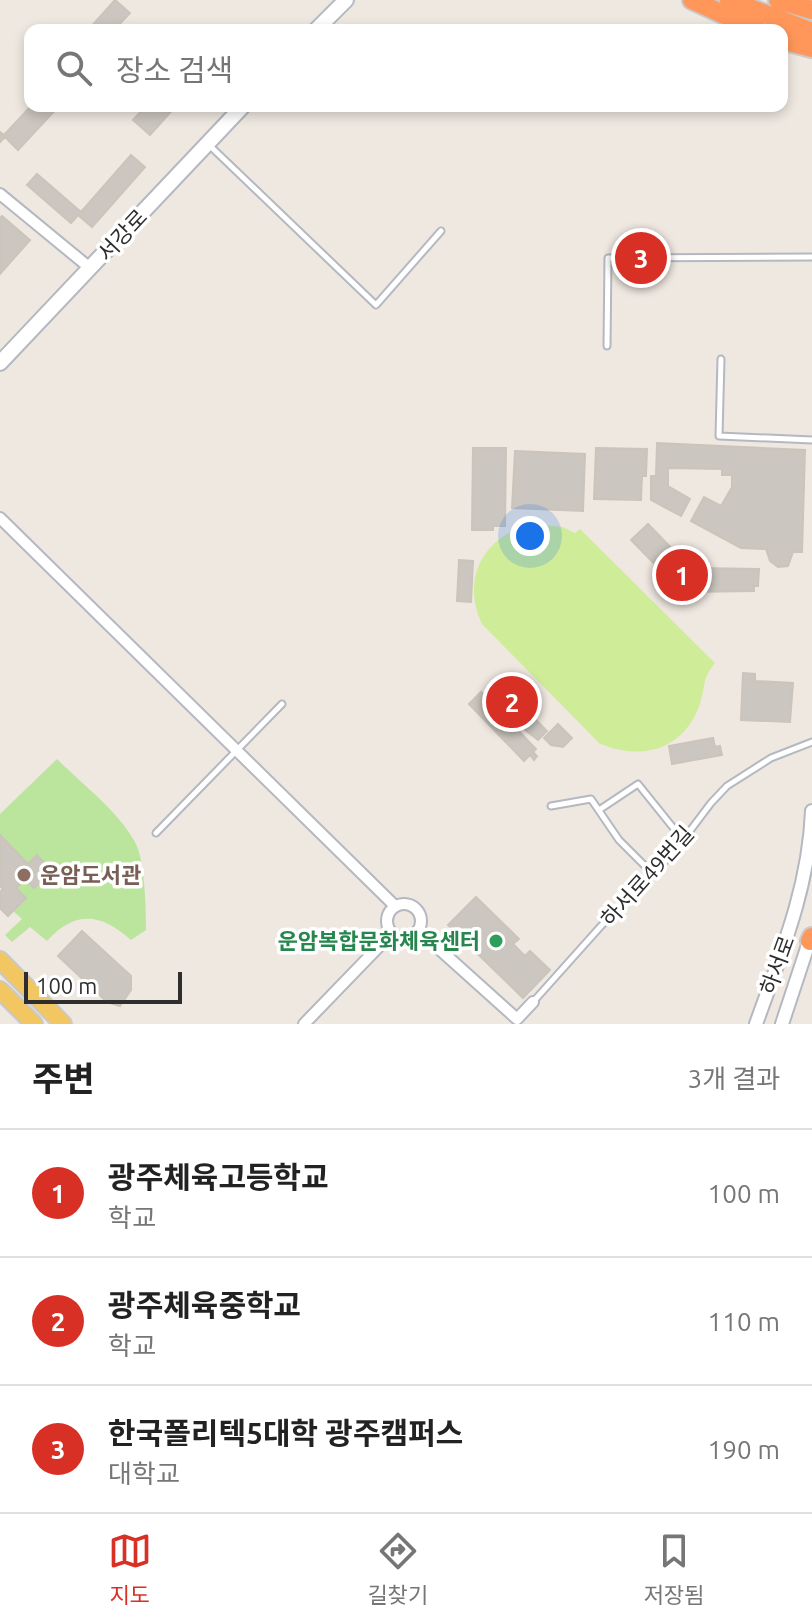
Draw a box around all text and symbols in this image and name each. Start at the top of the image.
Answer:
search box [24,24,788,112]
icon: search [52,46,96,90]
text: 장소 검색 [116,53,233,87]
street label: 서강로 [92,204,151,265]
pin: 3 [615,228,667,288]
your location [510,516,550,556]
pin: 1 [656,545,708,605]
pin: 2 [486,672,538,732]
street label: 하서로49번길 [595,820,698,931]
place label: 운암도서관 [40,862,141,887]
marker: 운암도서관 [15,866,33,884]
place label: 운암복합문화체육센터 [278,928,480,953]
marker: 운암복합문화체육센터 [487,932,505,950]
street label: 하서로 [754,932,799,998]
scale bar [24,968,182,1004]
text: 100 m [36,973,97,998]
text: 주변 [32,1059,95,1097]
text: 3개 결과 [688,1064,780,1093]
text: 광주체육고등학교 [108,1160,329,1194]
text: 1 [51,1179,65,1208]
text: 100 m [708,1179,780,1208]
text: 학교 [108,1203,156,1232]
text: 광주체육중학교 [108,1288,301,1322]
text: 2 [51,1307,65,1336]
text: 110 m [708,1307,780,1336]
text: 학교 [108,1331,156,1360]
text: 한국폴리텍5대학 광주캠퍼스 [108,1416,463,1450]
text: 3 [51,1435,65,1464]
text: 190 m [708,1435,780,1464]
text: 대학교 [108,1459,180,1488]
tab: 지도 [108,1529,152,1609]
tab: 길찾기 [367,1529,428,1609]
tab: 저장됨 [643,1529,704,1609]

